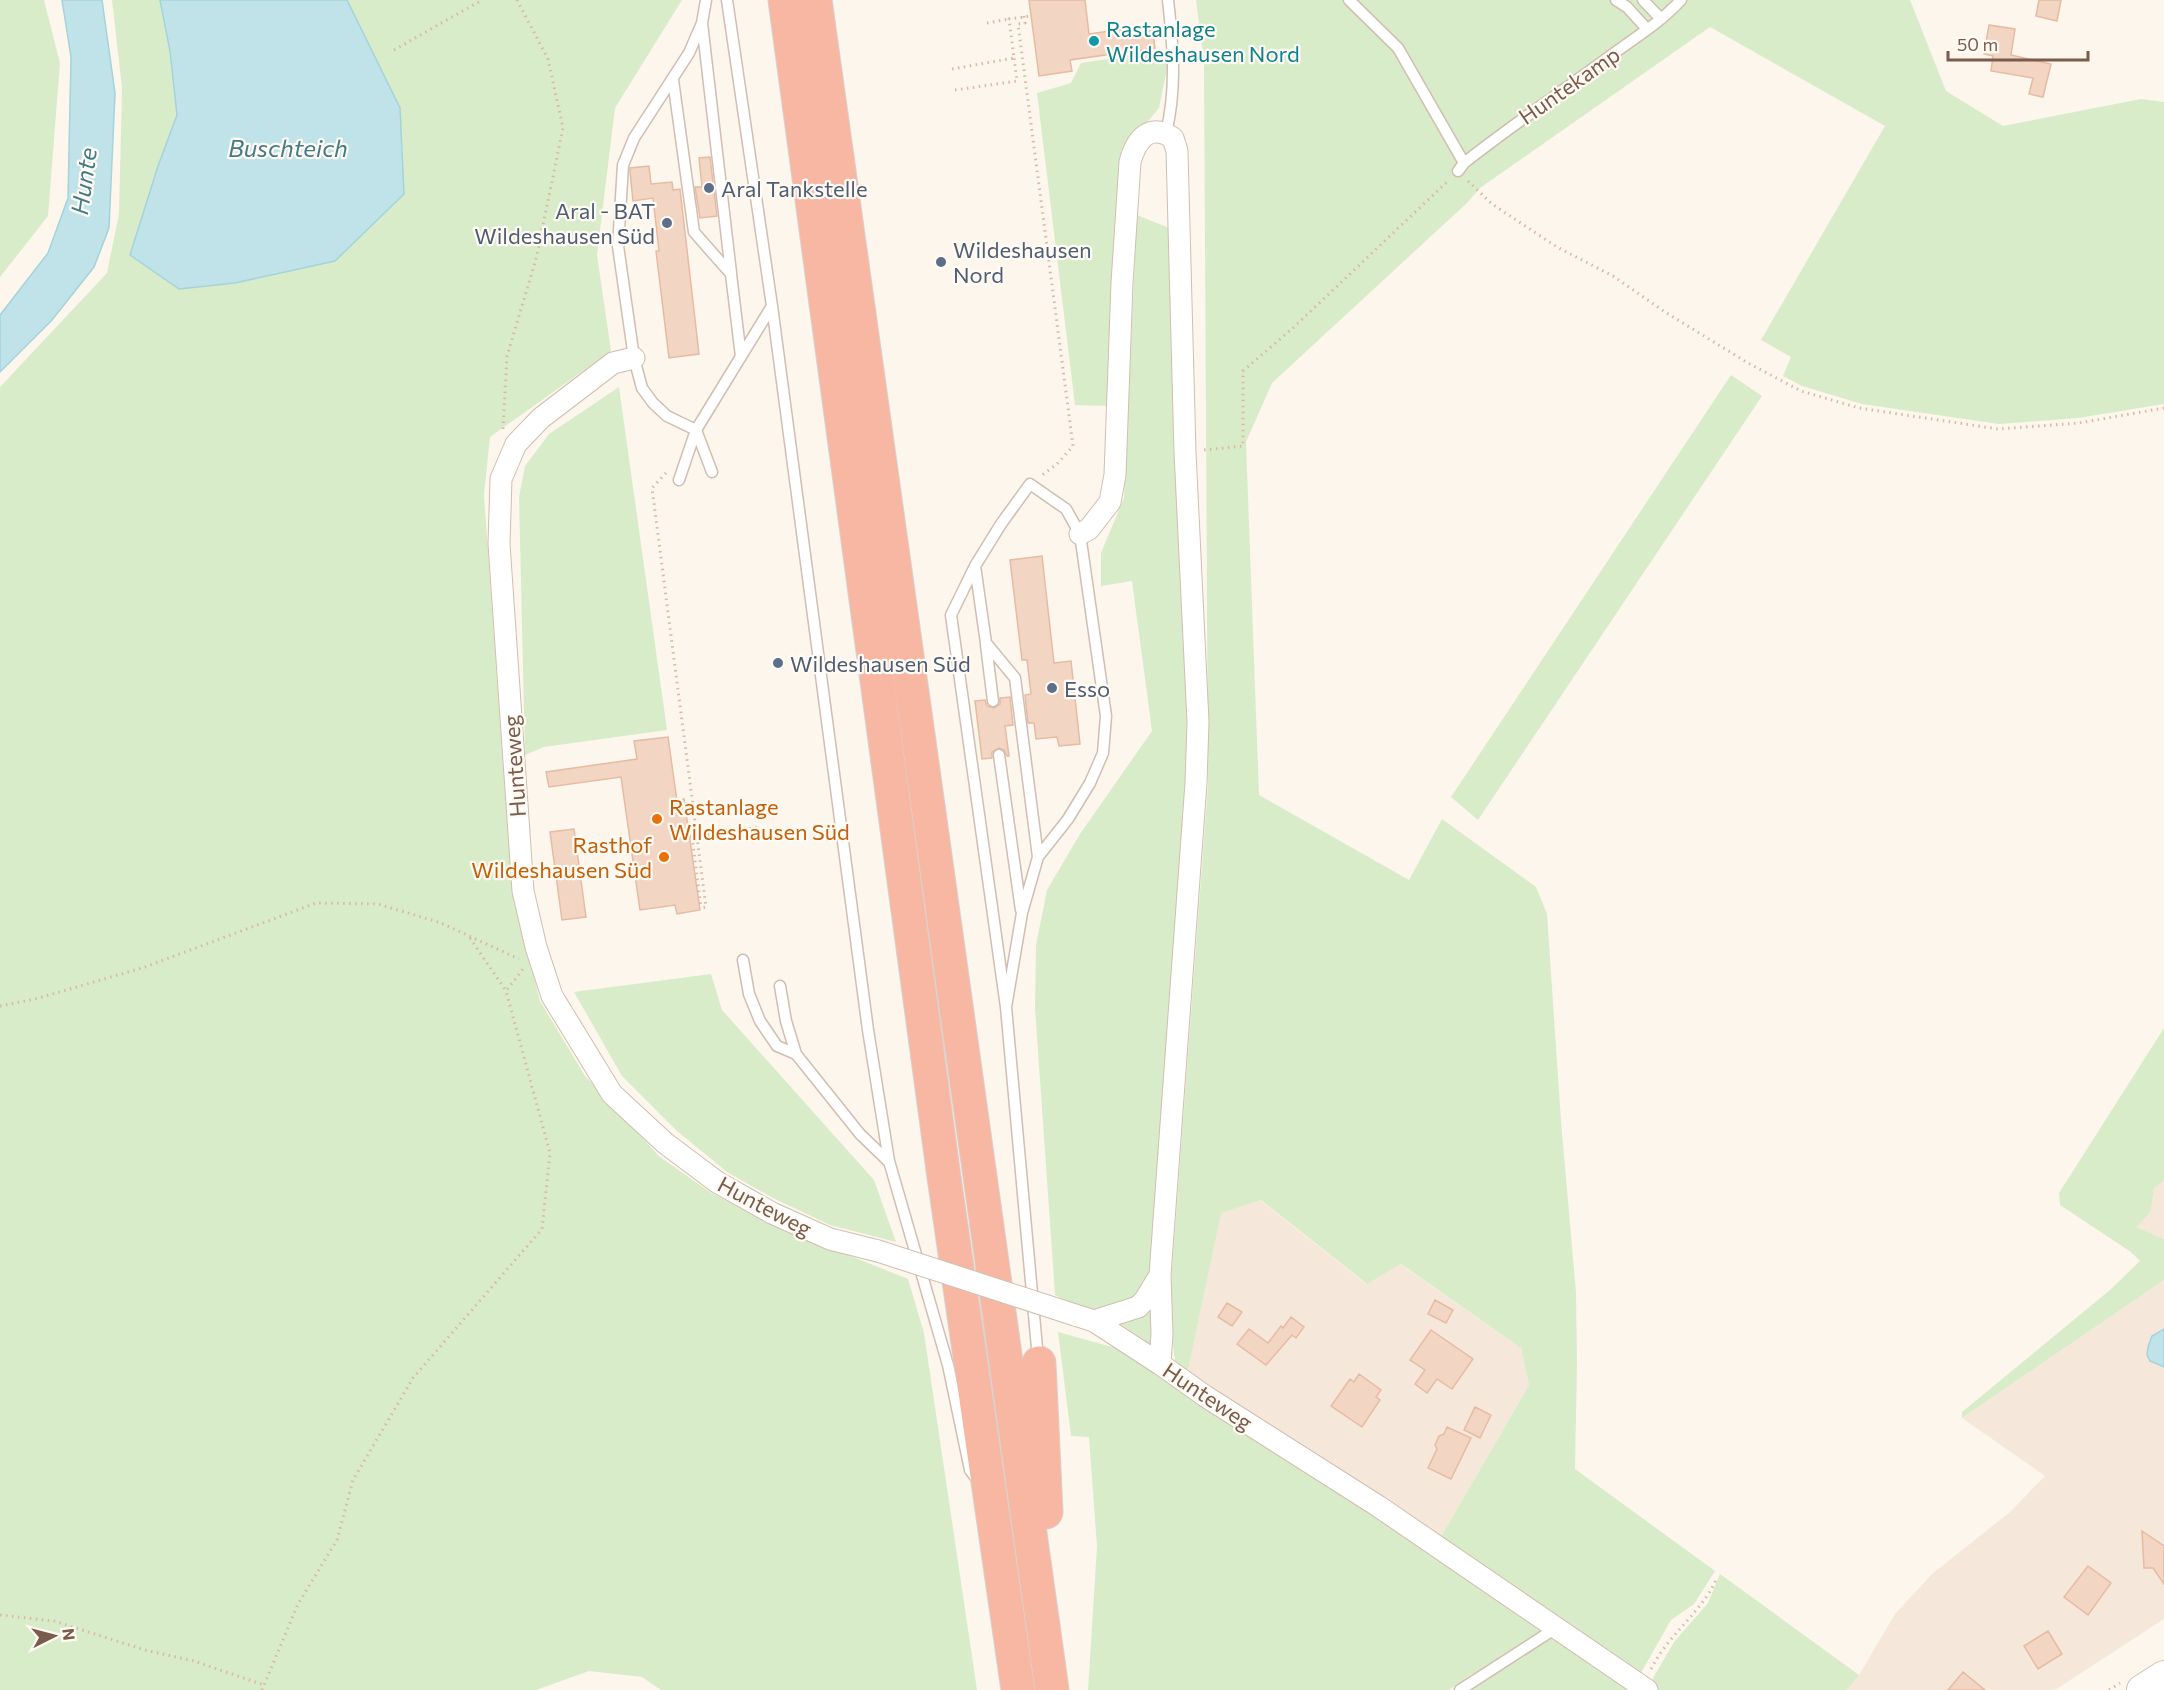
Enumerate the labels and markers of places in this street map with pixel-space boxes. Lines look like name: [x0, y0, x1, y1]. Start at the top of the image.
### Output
place label: Rastanlage Wildeshausen Nord: [1106, 15, 1300, 67]
marker: Rastanlage Wildeshausen Nord: [1087, 34, 1101, 48]
place label: Aral Tankstelle: [721, 175, 868, 202]
marker: Aral Tankstelle: [702, 181, 716, 195]
place label: Aral - BAT Wildeshausen Süd: [474, 197, 655, 249]
marker: Aral - BAT Wildeshausen Süd: [660, 216, 674, 230]
place label: Wildeshausen Nord: [953, 236, 1092, 288]
marker: Wildeshausen Nord: [934, 255, 948, 269]
place label: Wildeshausen Süd: [790, 650, 971, 677]
marker: Wildeshausen Süd: [771, 656, 785, 670]
place label: Esso: [1064, 675, 1110, 702]
marker: Esso: [1045, 681, 1059, 695]
place label: Rastanlage Wildeshausen Süd: [669, 793, 850, 845]
marker: Rastanlage Wildeshausen Süd: [650, 812, 664, 826]
place label: Rasthof Wildeshausen Süd: [471, 831, 652, 883]
marker: Rasthof Wildeshausen Süd: [657, 850, 671, 864]

